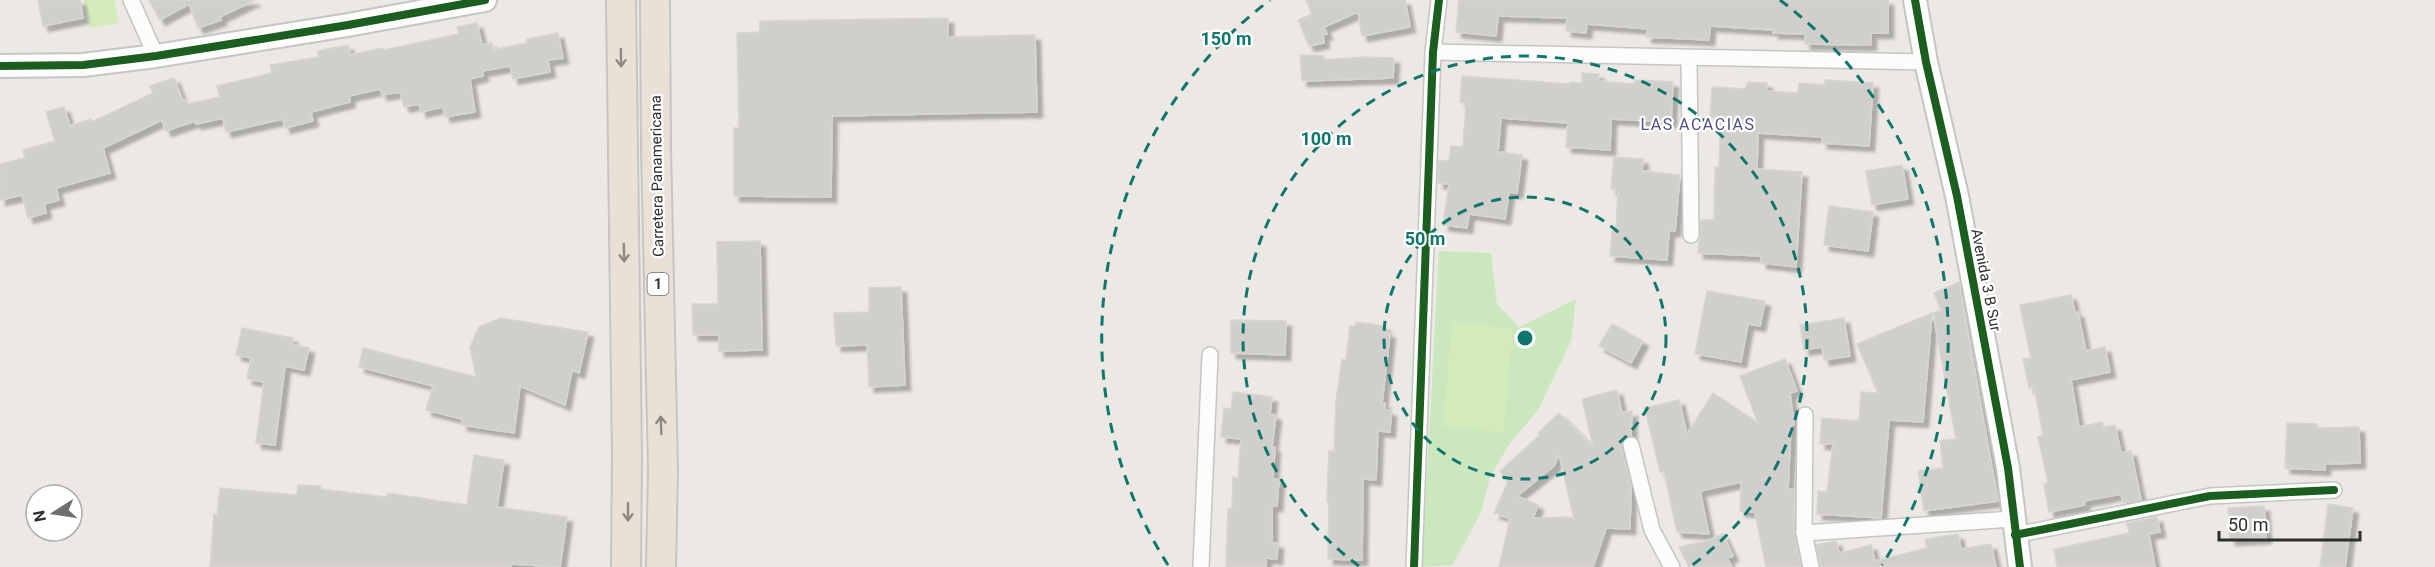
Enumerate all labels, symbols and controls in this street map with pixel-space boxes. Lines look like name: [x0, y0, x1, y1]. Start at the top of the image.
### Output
text: 150 m: [1200, 28, 1252, 49]
one-way arrow: [616, 48, 627, 68]
street label: Carretera Panamericana: [647, 95, 667, 257]
district label: LAS ACACIAS: [1640, 115, 1756, 134]
text: 100 m: [1300, 128, 1352, 149]
street label: Avenida 3 B Sur: [1967, 227, 2005, 333]
text: 50 m: [1405, 228, 1445, 249]
one-way arrow: [618, 243, 630, 263]
road number: 1: [648, 273, 668, 295]
centre of rings: [1515, 328, 1535, 348]
one-way arrow: [656, 415, 667, 435]
north arrow: [24, 483, 84, 543]
one-way arrow: [622, 501, 634, 521]
scale bar: [2219, 504, 2360, 542]
text: N: [29, 509, 50, 524]
text: 50 m: [2228, 514, 2268, 535]

